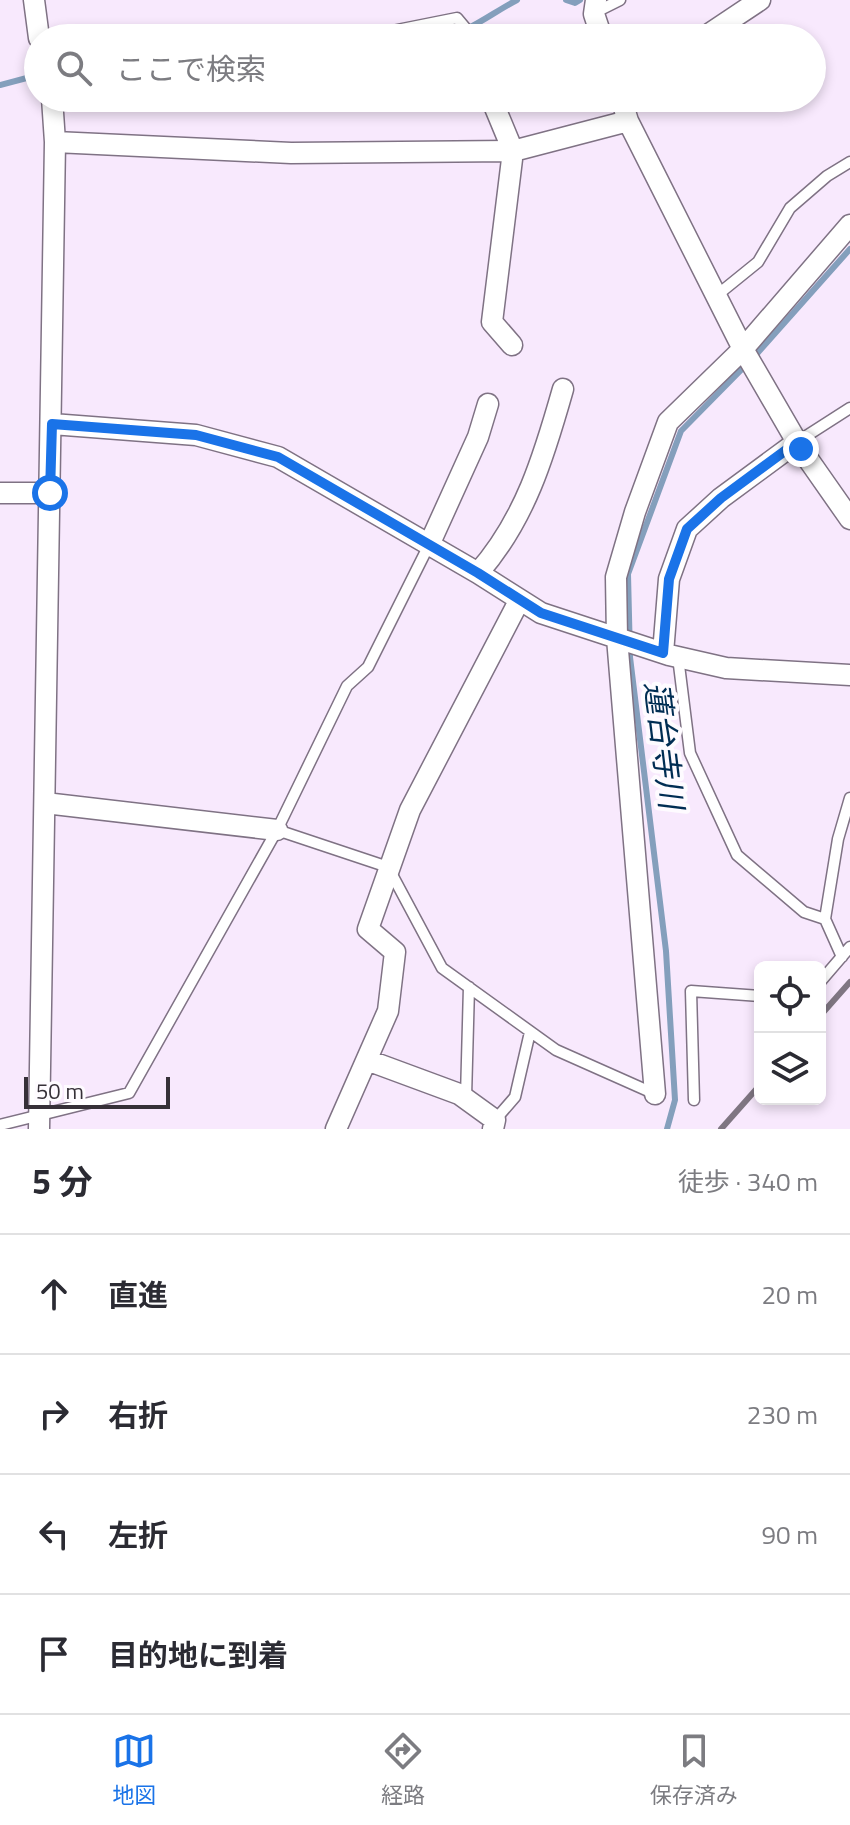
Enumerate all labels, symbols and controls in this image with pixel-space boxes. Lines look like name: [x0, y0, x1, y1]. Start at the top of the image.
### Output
search box: [24, 24, 826, 112]
icon: search: [52, 46, 96, 90]
text: ここで検索: [116, 46, 266, 92]
route end: [783, 431, 819, 467]
route start: [32, 475, 68, 511]
water label: 蓮台寺川: [633, 679, 697, 814]
map controls: [754, 961, 826, 1105]
button: locate: [754, 961, 826, 1033]
button: layers: [754, 1033, 826, 1105]
scale bar: [24, 1073, 170, 1109]
text: 50 m: [36, 1074, 84, 1108]
text: 5 分: [32, 1155, 93, 1207]
text: 徒歩 · 340 m: [678, 1162, 818, 1201]
icon: ahead: [32, 1272, 76, 1316]
text: 直進: [108, 1272, 168, 1318]
text: 20 m: [761, 1275, 818, 1314]
icon: right: [32, 1392, 76, 1436]
text: 右折: [108, 1392, 168, 1438]
text: 230 m: [747, 1395, 818, 1434]
icon: left: [32, 1512, 76, 1556]
text: 左折: [108, 1512, 168, 1558]
text: 90 m: [761, 1515, 818, 1554]
icon: arrive: [32, 1632, 76, 1676]
text: 目的地に到着: [108, 1632, 288, 1678]
tab: 地図: [112, 1729, 156, 1812]
tab: 経路: [381, 1729, 425, 1812]
tab: 保存済み: [650, 1729, 738, 1812]

